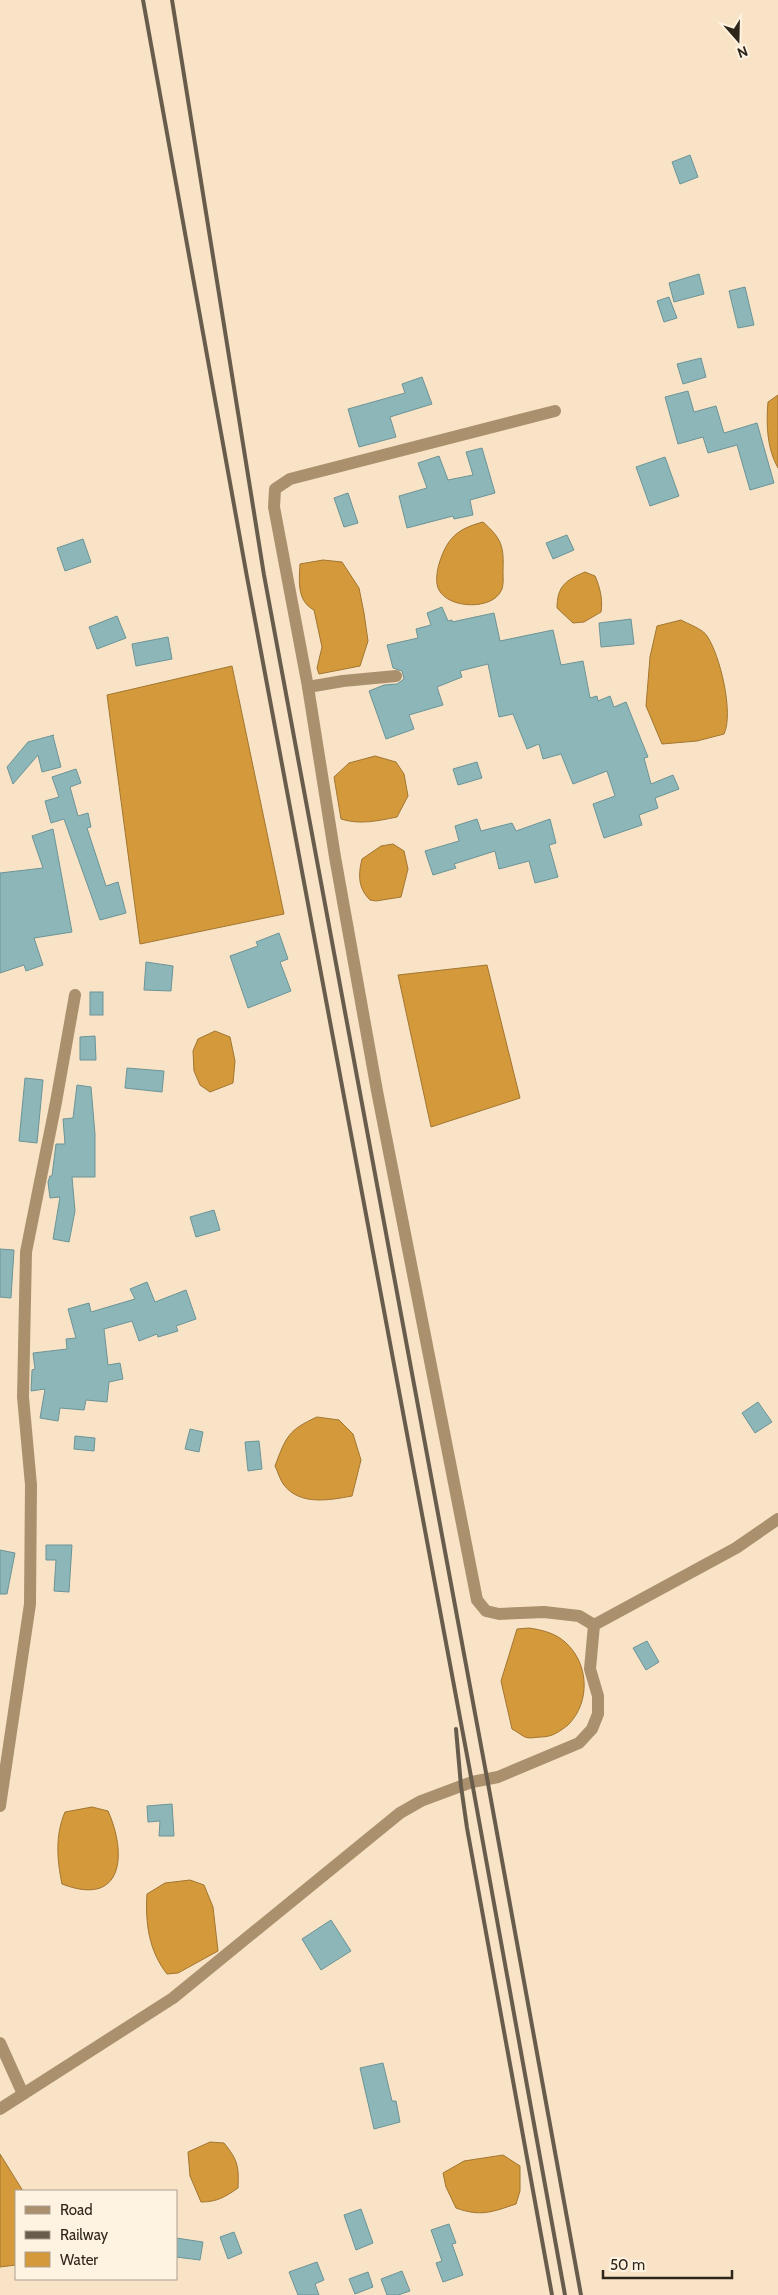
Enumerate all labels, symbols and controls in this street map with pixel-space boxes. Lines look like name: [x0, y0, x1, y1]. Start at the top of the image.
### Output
north arrow: [713, 15, 763, 65]
text: N: [735, 42, 750, 62]
legend: [15, 2190, 178, 2280]
text: Road: [60, 2201, 93, 2219]
text: Railway: [60, 2226, 109, 2244]
scale bar: [603, 2248, 732, 2280]
text: Water: [60, 2251, 98, 2269]
text: 50 m: [610, 2256, 645, 2274]

